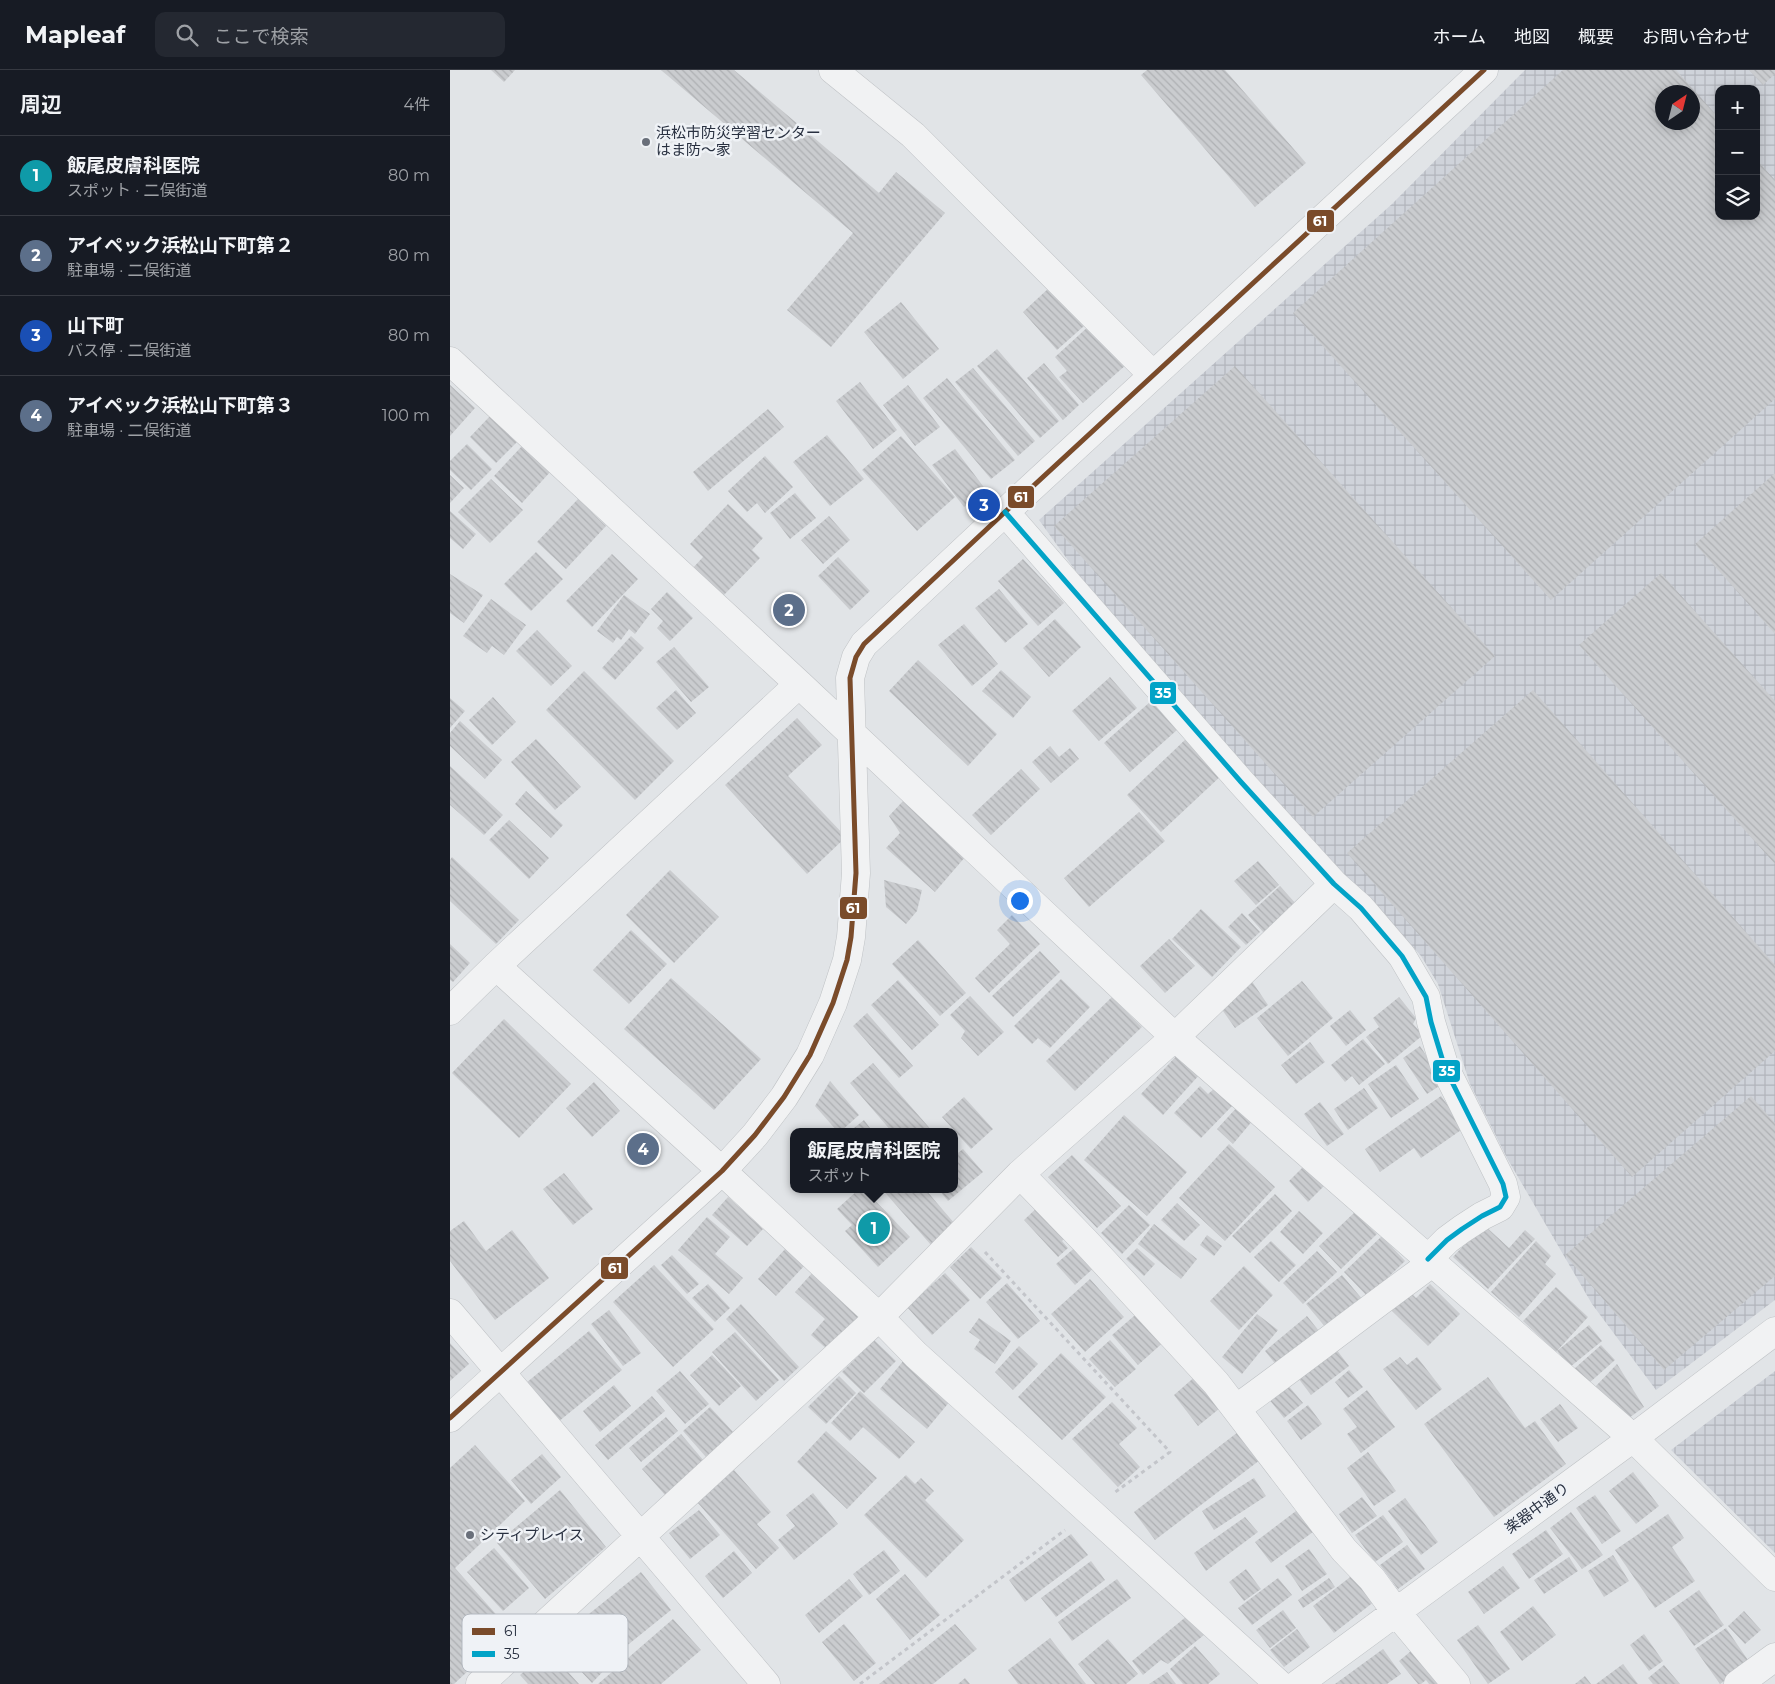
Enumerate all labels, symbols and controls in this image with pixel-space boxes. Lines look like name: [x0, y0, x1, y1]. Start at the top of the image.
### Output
search box: [155, 12, 505, 57]
text: Mapleaf: [25, 20, 125, 49]
icon: search: [173, 21, 201, 49]
text: ここで検索: [213, 25, 308, 48]
text: ホーム: [1433, 26, 1486, 48]
text: 地図: [1514, 26, 1550, 48]
text: 概要: [1578, 26, 1614, 48]
text: お問い合わせ: [1642, 26, 1750, 48]
north arrow: [1655, 85, 1700, 130]
map controls: [1715, 85, 1760, 220]
button: +: [1715, 85, 1760, 130]
text: 周辺: [20, 92, 62, 117]
text: 4件: [403, 95, 430, 114]
place label: 浜松市防災学習センター はま防～家: [656, 123, 821, 159]
button: −: [1715, 130, 1760, 175]
marker: 浜松市防災学習センター はま防～家: [640, 136, 652, 148]
text: 飯尾皮膚科医院: [67, 154, 200, 177]
text: 1: [33, 166, 39, 185]
text: 80 m: [388, 166, 430, 185]
button: layers: [1715, 175, 1760, 220]
text: スポット · 二俣街道: [67, 181, 207, 200]
line badge: 61: [1306, 209, 1335, 233]
text: 61: [1313, 212, 1327, 230]
text: アイペック浜松山下町第２: [67, 234, 294, 257]
text: 2: [31, 246, 41, 265]
text: 80 m: [388, 246, 430, 265]
text: 駐車場 · 二俣街道: [67, 261, 191, 280]
text: 山下町: [67, 314, 124, 337]
text: 3: [31, 326, 41, 345]
text: 80 m: [388, 326, 430, 345]
text: バス停 · 二俣街道: [67, 341, 191, 360]
text: アイペック浜松山下町第３: [67, 394, 294, 417]
text: 4: [30, 406, 42, 425]
text: 100 m: [382, 406, 430, 425]
text: 駐車場 · 二俣街道: [67, 421, 191, 440]
line badge: 61: [1007, 485, 1035, 509]
pin: 3: [968, 486, 1000, 524]
text: 61: [1014, 488, 1028, 506]
pin: 2: [773, 591, 805, 629]
line badge: 35: [1149, 681, 1177, 705]
text: 35: [1154, 684, 1171, 702]
your location: [1007, 888, 1033, 914]
line badge: 61: [839, 896, 868, 920]
text: 61: [846, 899, 860, 917]
line badge: 35: [1432, 1059, 1461, 1083]
text: 35: [1438, 1062, 1455, 1080]
popup: [790, 1128, 958, 1193]
pin: 4: [627, 1130, 659, 1168]
text: 飯尾皮膚科医院: [807, 1139, 941, 1162]
text: スポット: [807, 1166, 872, 1185]
pin: 1: [858, 1209, 890, 1247]
line badge: 61: [600, 1256, 629, 1280]
text: 61: [608, 1259, 622, 1277]
street label: 楽器中通り: [1501, 1478, 1573, 1537]
place label: シティプレイス: [480, 1525, 584, 1544]
marker: シティプレイス: [464, 1529, 476, 1541]
legend: [462, 1614, 628, 1672]
text: 61: [504, 1622, 518, 1640]
text: 35: [504, 1645, 520, 1663]

